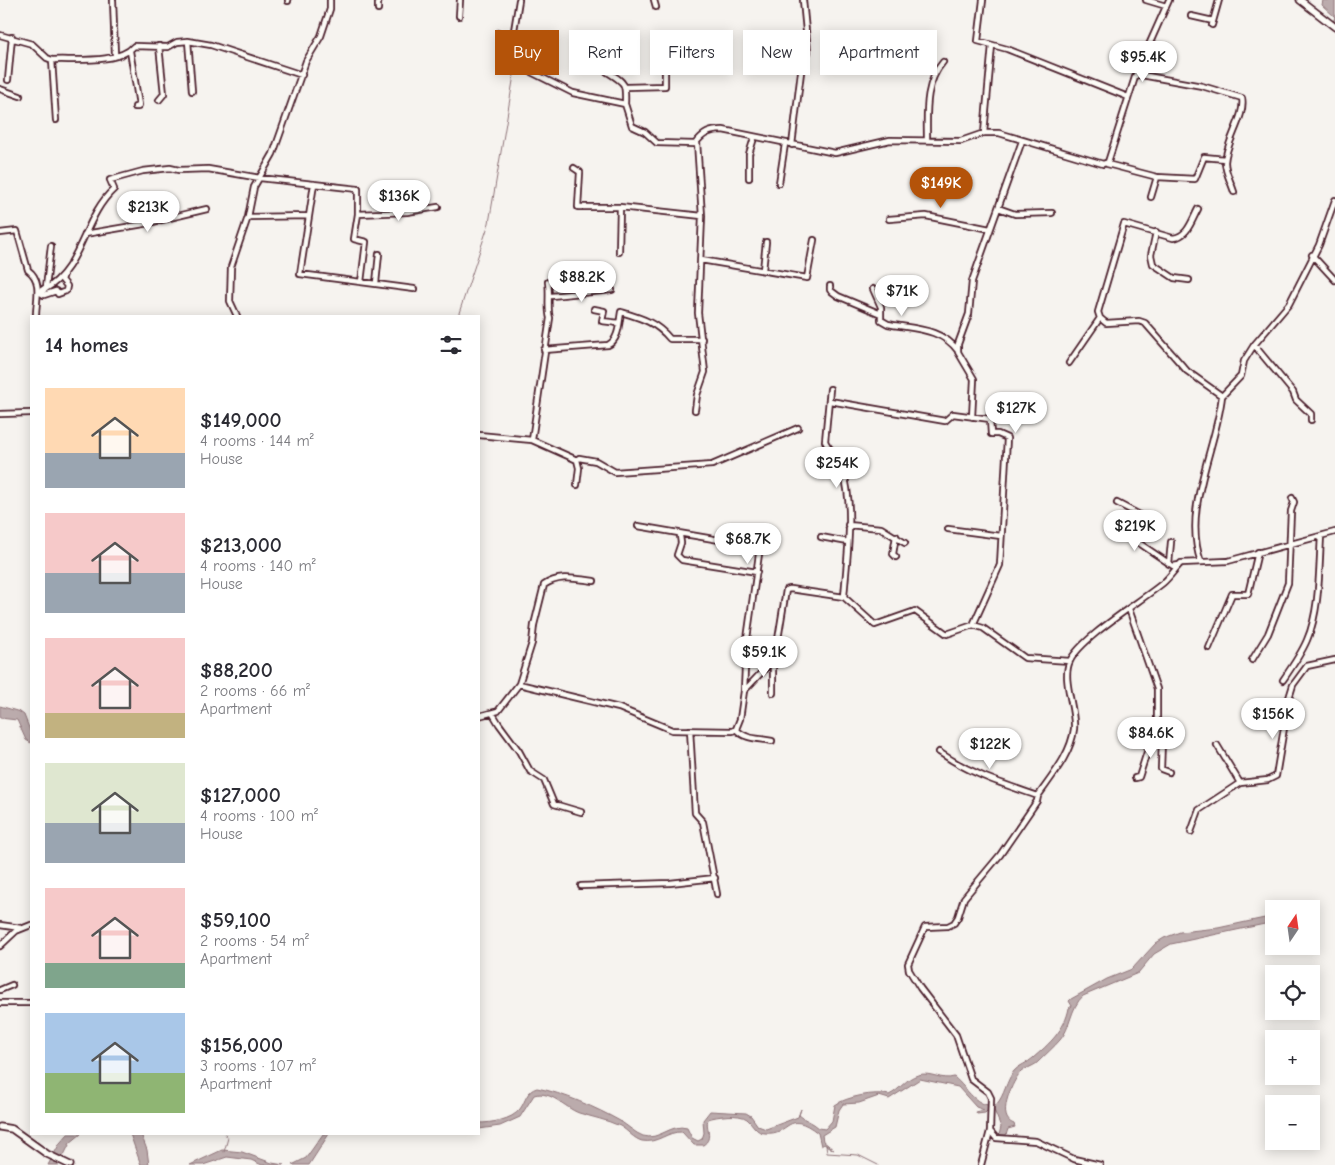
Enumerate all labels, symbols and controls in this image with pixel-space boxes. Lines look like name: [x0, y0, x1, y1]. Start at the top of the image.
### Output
chip: Buy: [495, 30, 559, 75]
chip: Rent: [569, 30, 640, 75]
chip: Filters: [650, 30, 733, 75]
chip: New: [743, 30, 810, 75]
chip: Apartment: [820, 30, 937, 75]
pin: $95.4K: [1102, 41, 1184, 83]
text: $95.4K: [1120, 48, 1166, 66]
pin: $149K: [906, 166, 976, 209]
text: $149K: [921, 174, 961, 192]
pin: $136K: [364, 180, 434, 222]
text: $136K: [378, 187, 420, 205]
pin: $213K: [113, 190, 183, 233]
text: $213K: [128, 198, 168, 216]
pin: $88.2K: [541, 260, 623, 303]
text: $88.2K: [559, 268, 605, 286]
pin: $71K: [872, 274, 932, 317]
text: $71K: [886, 282, 918, 300]
icon: filters: [437, 331, 465, 359]
text: 14 homes: [45, 333, 128, 357]
pin: $127K: [981, 392, 1051, 434]
text: $127K: [996, 399, 1036, 417]
icon: home: [85, 408, 145, 468]
text: $149,000: [200, 408, 282, 432]
text: 4 rooms · 144 m²: [200, 432, 314, 450]
pin: $254K: [802, 446, 872, 489]
text: House: [200, 450, 243, 468]
text: $254K: [816, 454, 858, 472]
pin: $219K: [1100, 510, 1170, 552]
text: $219K: [1114, 517, 1156, 535]
pin: $68.7K: [707, 522, 789, 565]
text: $68.7K: [725, 530, 771, 548]
icon: home: [85, 533, 145, 593]
text: $213,000: [200, 533, 282, 557]
text: 4 rooms · 140 m²: [200, 557, 316, 575]
text: House: [200, 575, 243, 593]
pin: $59.1K: [723, 636, 805, 678]
text: $59.1K: [742, 643, 786, 661]
icon: home: [85, 658, 145, 718]
text: $88,200: [200, 658, 273, 682]
text: 2 rooms · 66 m²: [200, 682, 310, 700]
pin: $156K: [1238, 698, 1308, 740]
text: Apartment: [200, 700, 272, 718]
text: $156K: [1252, 705, 1294, 723]
pin: $84.6K: [1110, 716, 1192, 759]
text: $84.6K: [1128, 724, 1174, 742]
pin: $122K: [955, 728, 1025, 770]
text: $122K: [970, 735, 1010, 753]
icon: home: [85, 783, 145, 843]
text: $127,000: [200, 783, 281, 807]
text: 4 rooms · 100 m²: [200, 807, 318, 825]
text: House: [200, 825, 243, 843]
north arrow: [1265, 900, 1320, 955]
map controls: [1265, 900, 1320, 1150]
icon: home: [85, 908, 145, 968]
text: $59,100: [200, 908, 271, 932]
text: 2 rooms · 54 m²: [200, 932, 309, 950]
text: Apartment: [200, 950, 272, 968]
button: locate: [1265, 965, 1320, 1020]
button: +: [1265, 1030, 1320, 1085]
icon: home: [85, 1033, 145, 1093]
text: $156,000: [200, 1033, 283, 1057]
text: 3 rooms · 107 m²: [200, 1057, 316, 1075]
text: Apartment: [200, 1075, 272, 1093]
button: −: [1265, 1095, 1320, 1150]

